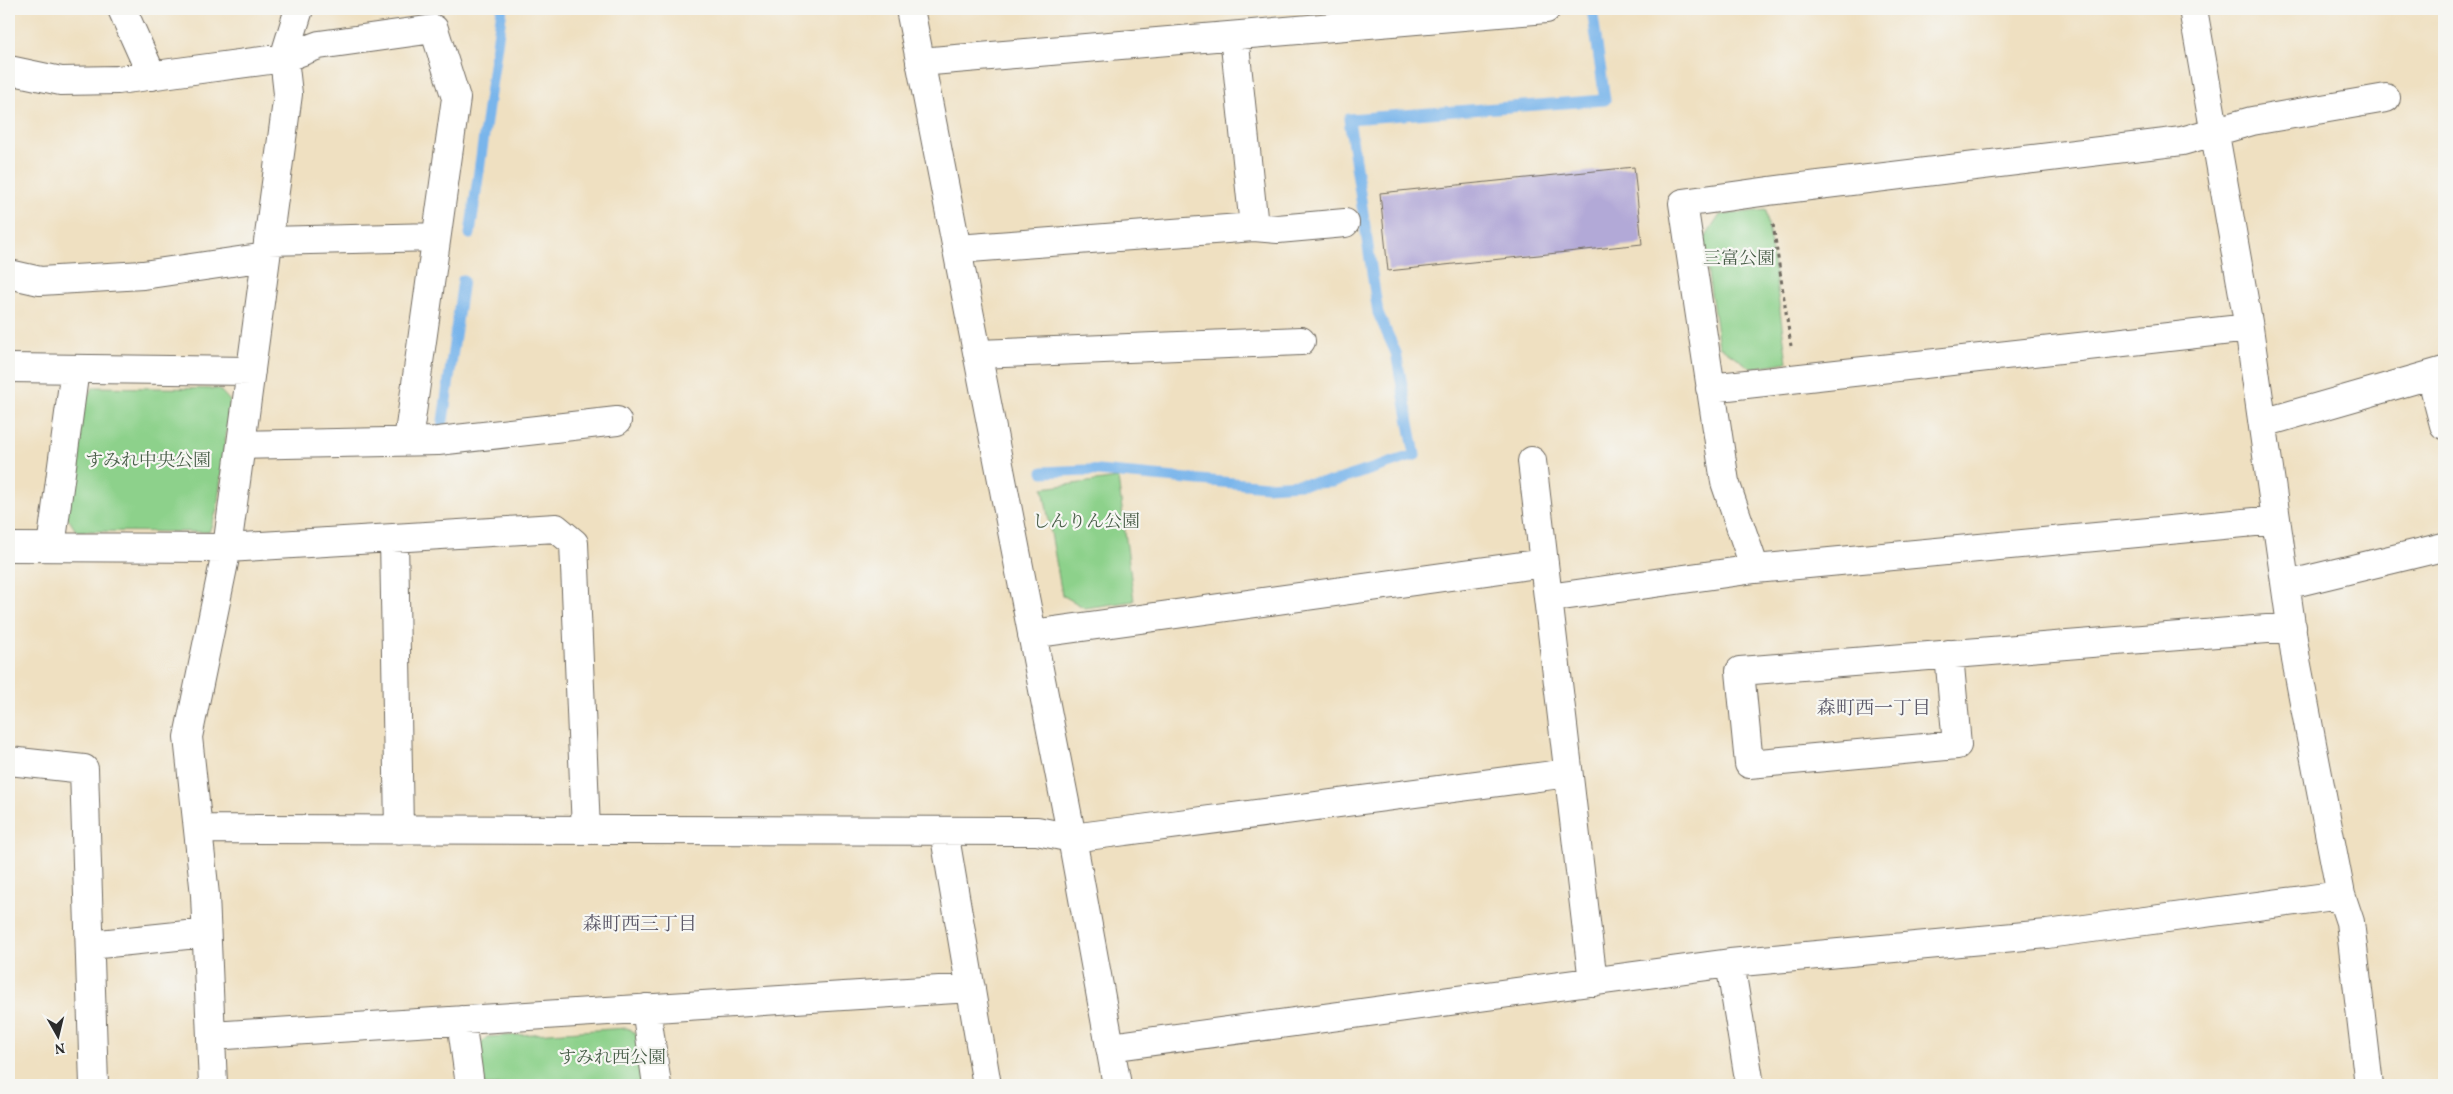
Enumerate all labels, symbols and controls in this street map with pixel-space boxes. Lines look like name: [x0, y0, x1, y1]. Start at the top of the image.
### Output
park label: 三富公園: [1703, 247, 1775, 272]
park label: すみれ中央公園: [85, 449, 211, 474]
park label: しんりん公園: [1032, 510, 1140, 535]
district label: 森町西一丁目: [1817, 696, 1931, 722]
district label: 森町西三丁目: [583, 912, 697, 938]
north arrow: [32, 1012, 82, 1062]
text: N: [53, 1037, 66, 1058]
park label: すみれ西公園: [558, 1046, 666, 1071]

